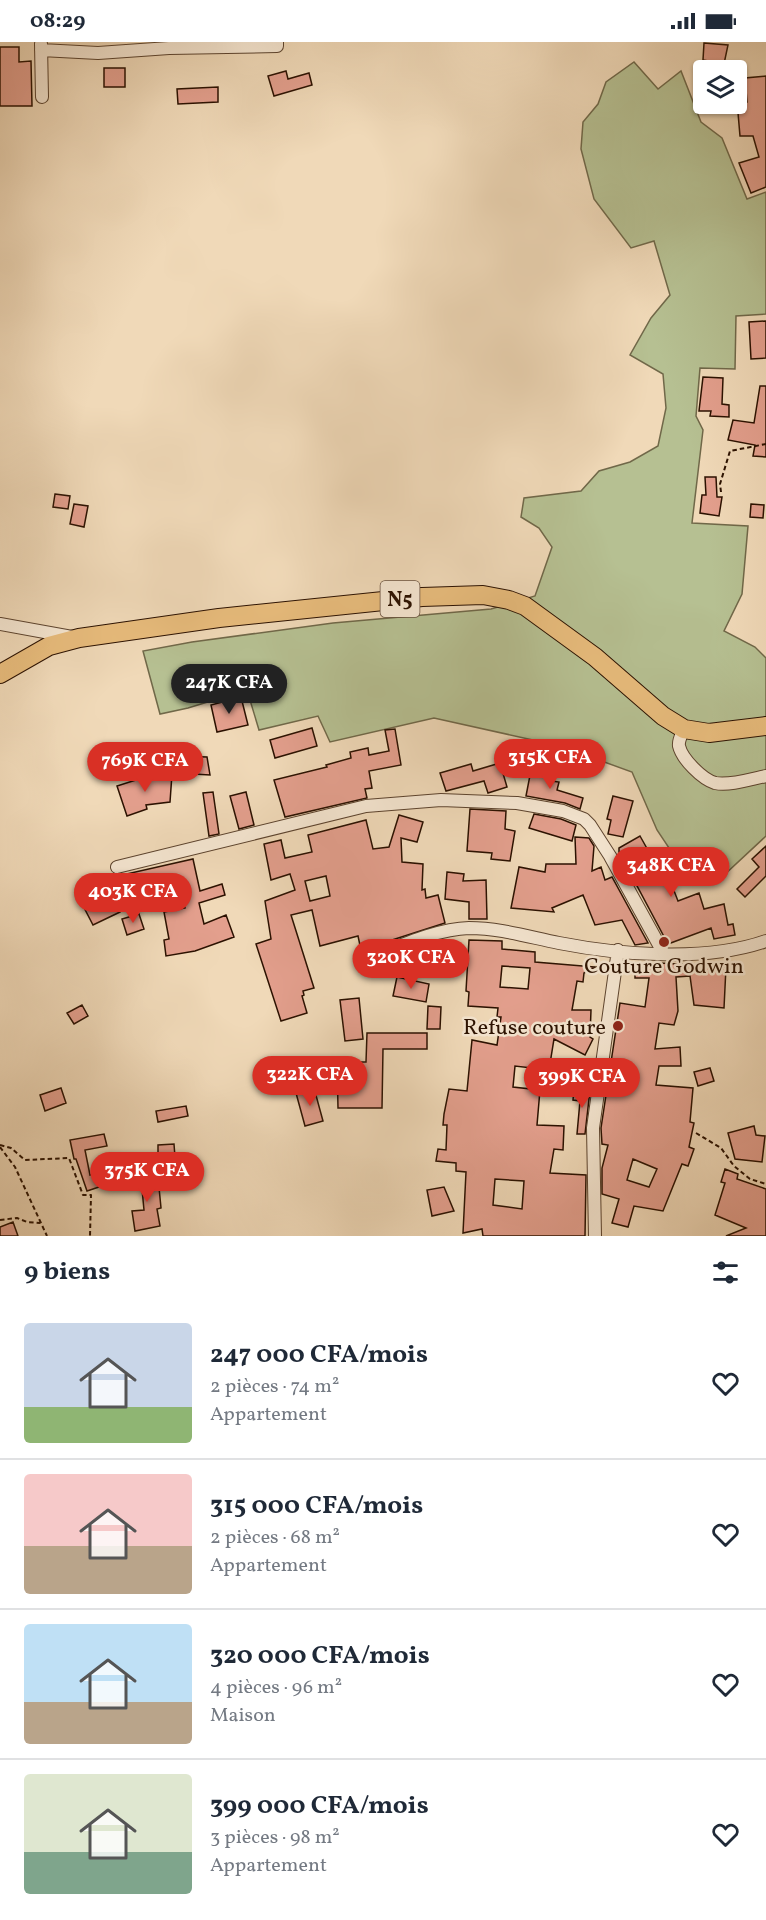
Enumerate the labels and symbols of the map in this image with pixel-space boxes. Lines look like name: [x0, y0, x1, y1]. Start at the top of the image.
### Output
road number: N5: [380, 581, 420, 617]
pin: 247K CFA: [167, 664, 291, 715]
pin: 315K CFA: [488, 739, 612, 790]
pin: 769K CFA: [83, 742, 207, 793]
pin: 348K CFA: [609, 847, 733, 898]
pin: 403K CFA: [71, 873, 195, 924]
marker: Couture Godwin: [657, 935, 671, 949]
pin: 320K CFA: [349, 939, 473, 990]
place label: Couture Godwin: [584, 952, 744, 983]
place label: Refuse couture: [463, 1013, 606, 1044]
marker: Refuse couture: [611, 1019, 625, 1033]
pin: 322K CFA: [248, 1056, 372, 1107]
pin: 399K CFA: [520, 1058, 644, 1109]
pin: 375K CFA: [85, 1152, 209, 1203]

